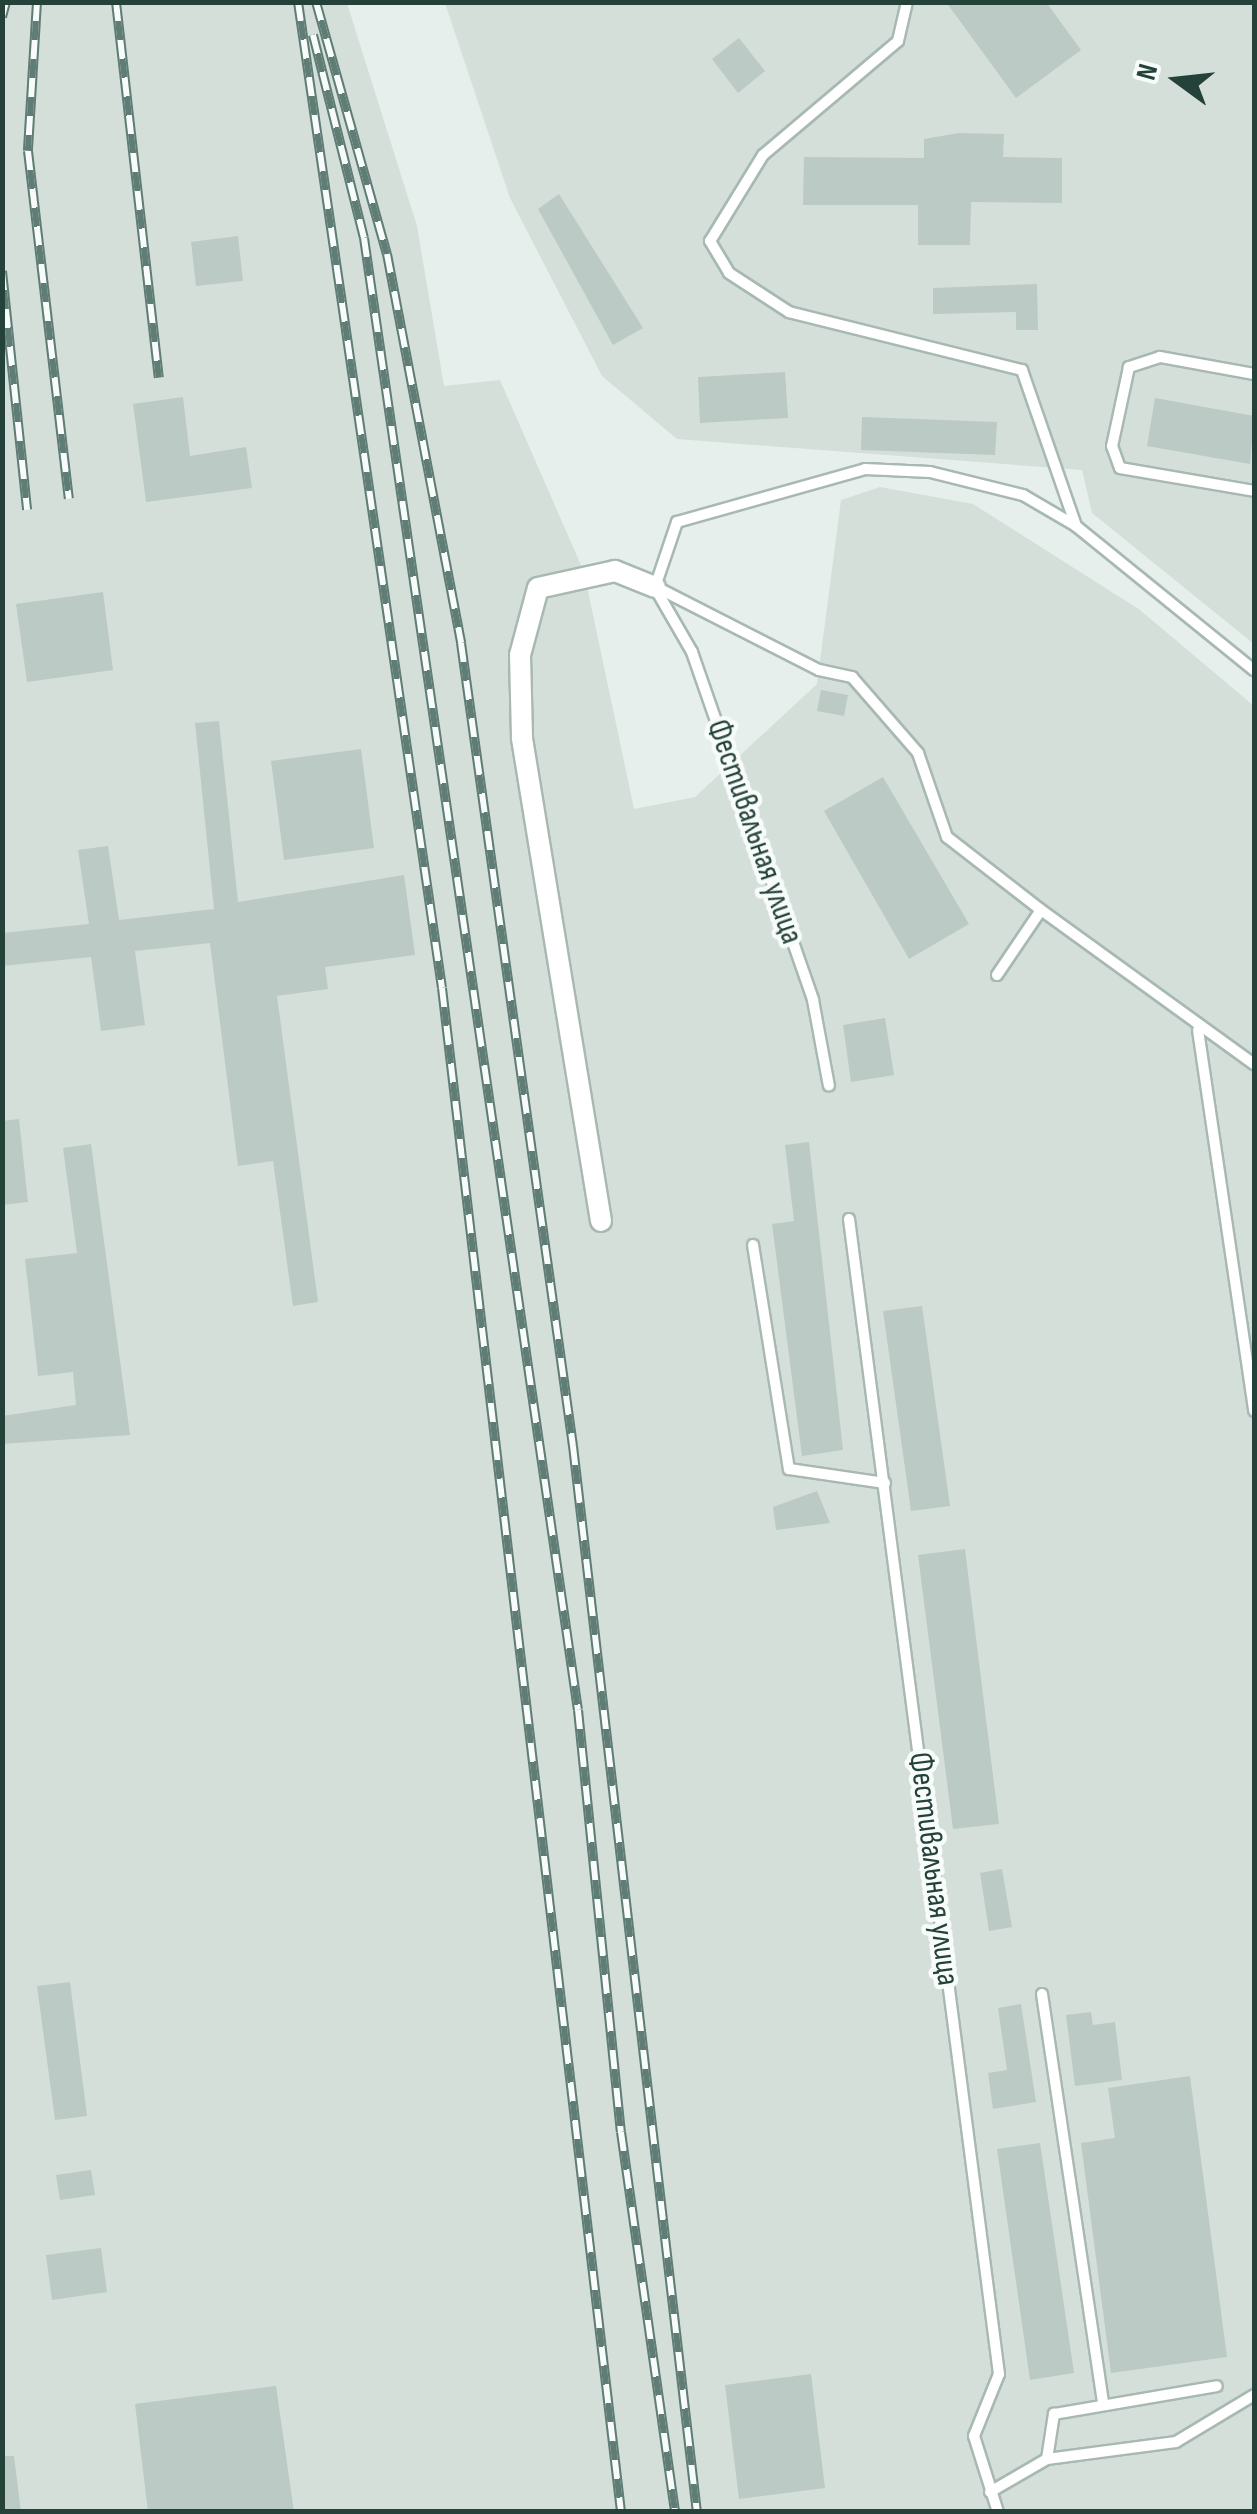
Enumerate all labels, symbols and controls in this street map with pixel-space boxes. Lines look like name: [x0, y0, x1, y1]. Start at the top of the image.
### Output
north arrow: [1127, 30, 1227, 130]
text: N: [1130, 61, 1165, 84]
street label: Фестивальная улица: [698, 715, 810, 949]
street label: Фестивальная улица: [900, 1750, 966, 1988]

